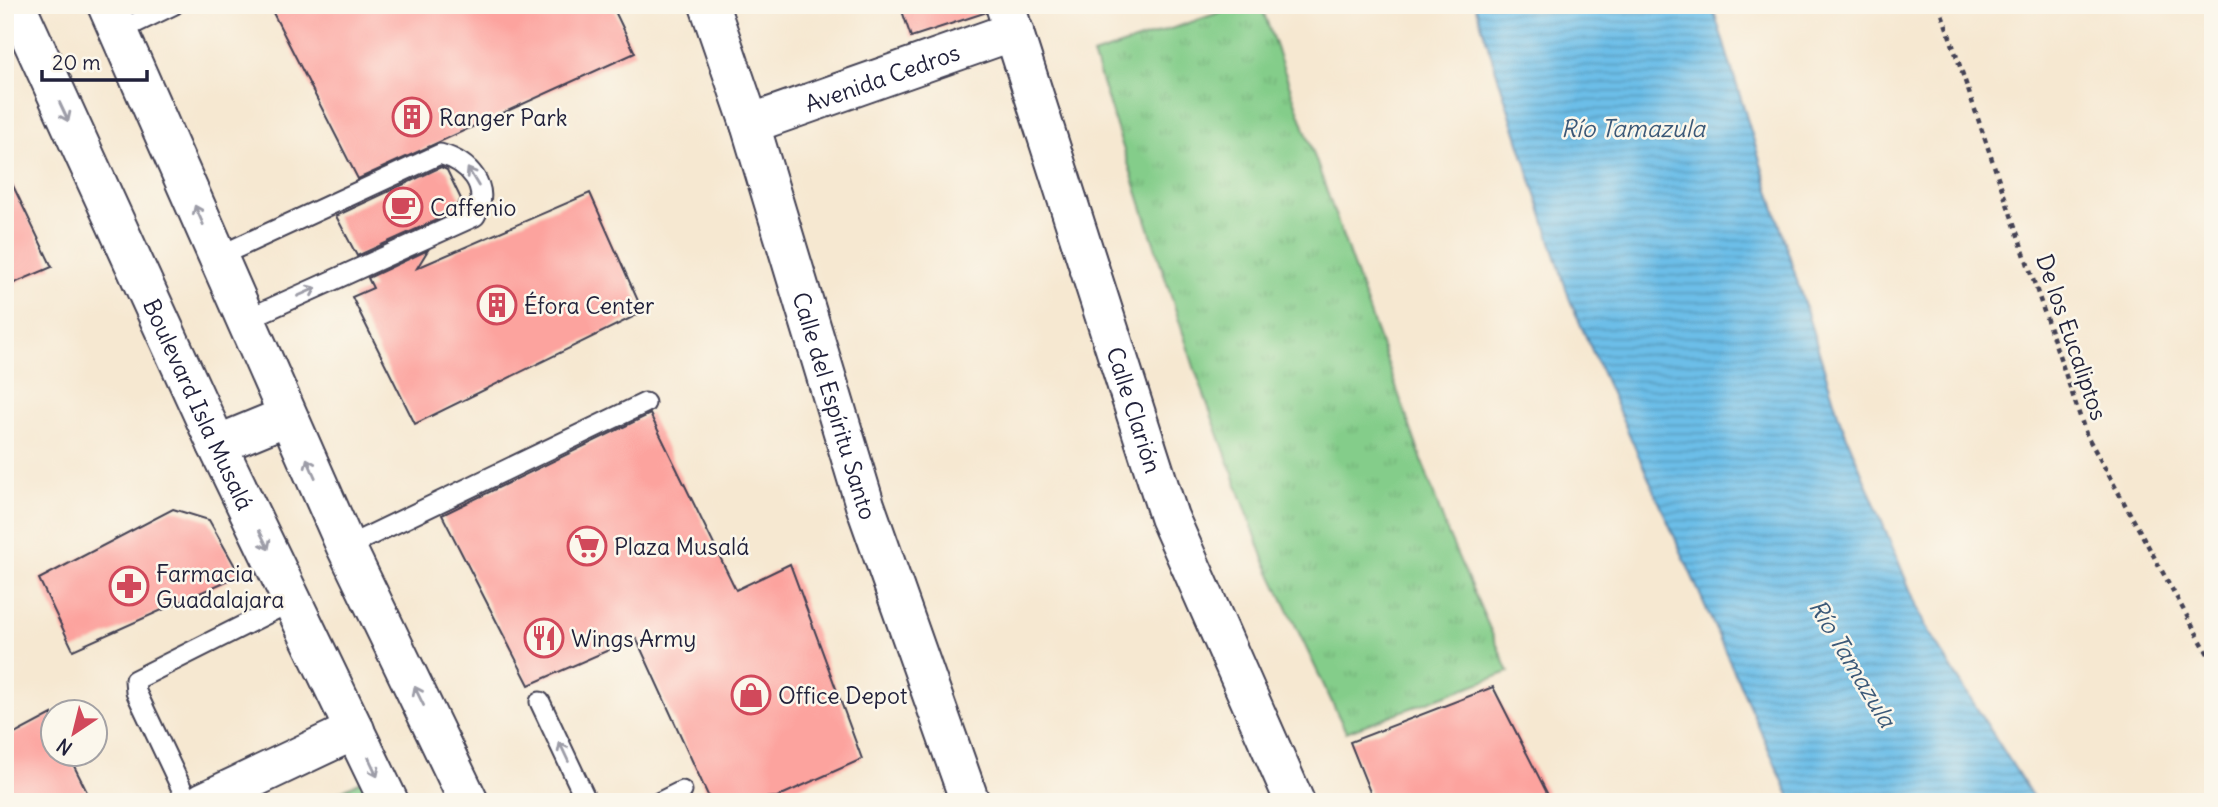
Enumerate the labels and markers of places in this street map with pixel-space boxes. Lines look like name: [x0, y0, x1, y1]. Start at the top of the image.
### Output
building icon: Ranger Park: [391, 96, 433, 138]
place label: Ranger Park: [439, 103, 568, 132]
cafe icon: Caffenio: [382, 186, 424, 228]
place label: Caffenio: [430, 193, 516, 222]
building icon: Éfora Center: [476, 284, 518, 326]
place label: Éfora Center: [524, 291, 655, 320]
supermarket icon: Plaza Musalá: [566, 525, 608, 567]
place label: Plaza Musalá: [614, 532, 749, 561]
place label: Farmacia Guadalajara: [156, 559, 284, 614]
pharmacy icon: Farmacia Guadalajara: [108, 565, 150, 607]
restaurant icon: Wings Army: [523, 617, 565, 659]
place label: Wings Army: [571, 624, 696, 653]
shop icon: Office Depot: [730, 674, 772, 716]
place label: Office Depot: [778, 681, 908, 710]

